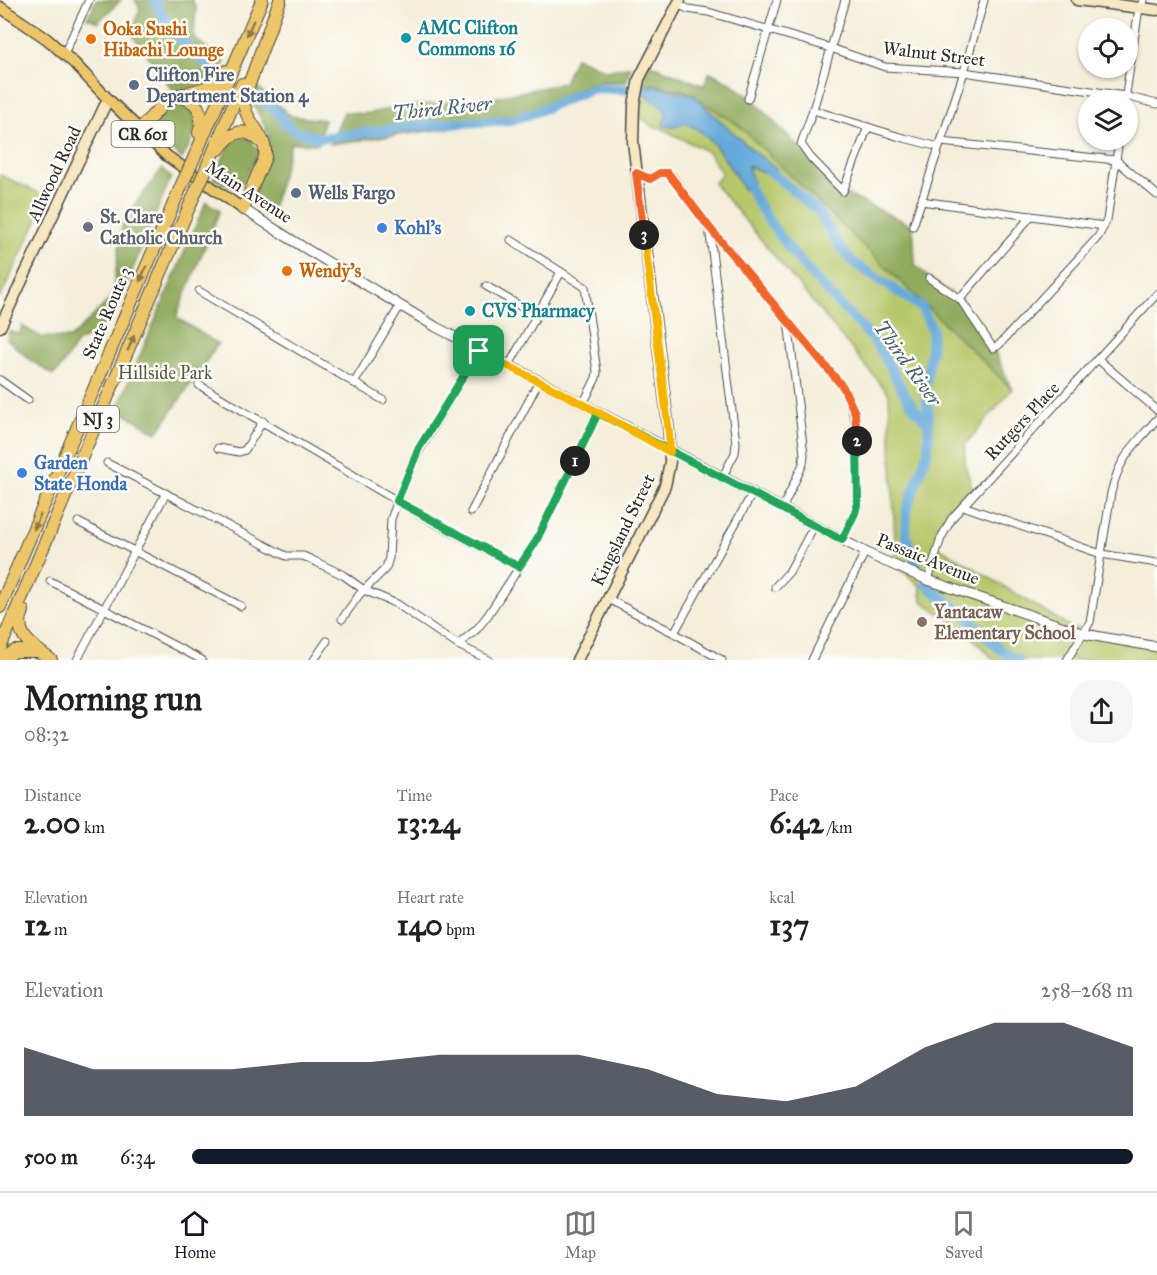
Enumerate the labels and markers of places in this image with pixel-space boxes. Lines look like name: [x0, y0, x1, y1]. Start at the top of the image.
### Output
place label: AMC Clifton Commons 16: [417, 17, 518, 60]
place label: Ooka Sushi Hibachi Lounge: [103, 18, 224, 62]
marker: AMC Clifton Commons 16: [399, 31, 413, 45]
marker: Ooka Sushi Hibachi Lounge: [84, 32, 98, 46]
place label: Clifton Fire Department Station 4: [146, 64, 309, 108]
marker: Clifton Fire Department Station 4: [127, 78, 141, 92]
place label: Wells Fargo: [308, 182, 395, 205]
marker: Wells Fargo: [289, 186, 303, 200]
place label: St. Clare Catholic Church: [100, 206, 224, 249]
place label: Kohl's: [394, 217, 442, 239]
marker: St. Clare Catholic Church: [81, 220, 95, 234]
pin: 3: [629, 220, 659, 250]
marker: Kohl's: [375, 221, 389, 235]
place label: Wendy's: [299, 260, 362, 283]
marker: Wendy's: [280, 264, 294, 278]
place label: CVS Pharmacy: [482, 300, 596, 323]
marker: CVS Pharmacy: [463, 304, 477, 318]
pin: [453, 325, 504, 376]
pin: 2: [842, 426, 872, 456]
pin: 1: [560, 446, 590, 476]
place label: Garden State Honda: [34, 452, 127, 495]
marker: Garden State Honda: [15, 466, 29, 480]
place label: Yantacaw Elementary School: [933, 601, 1077, 645]
marker: Yantacaw Elementary School: [915, 615, 929, 629]

